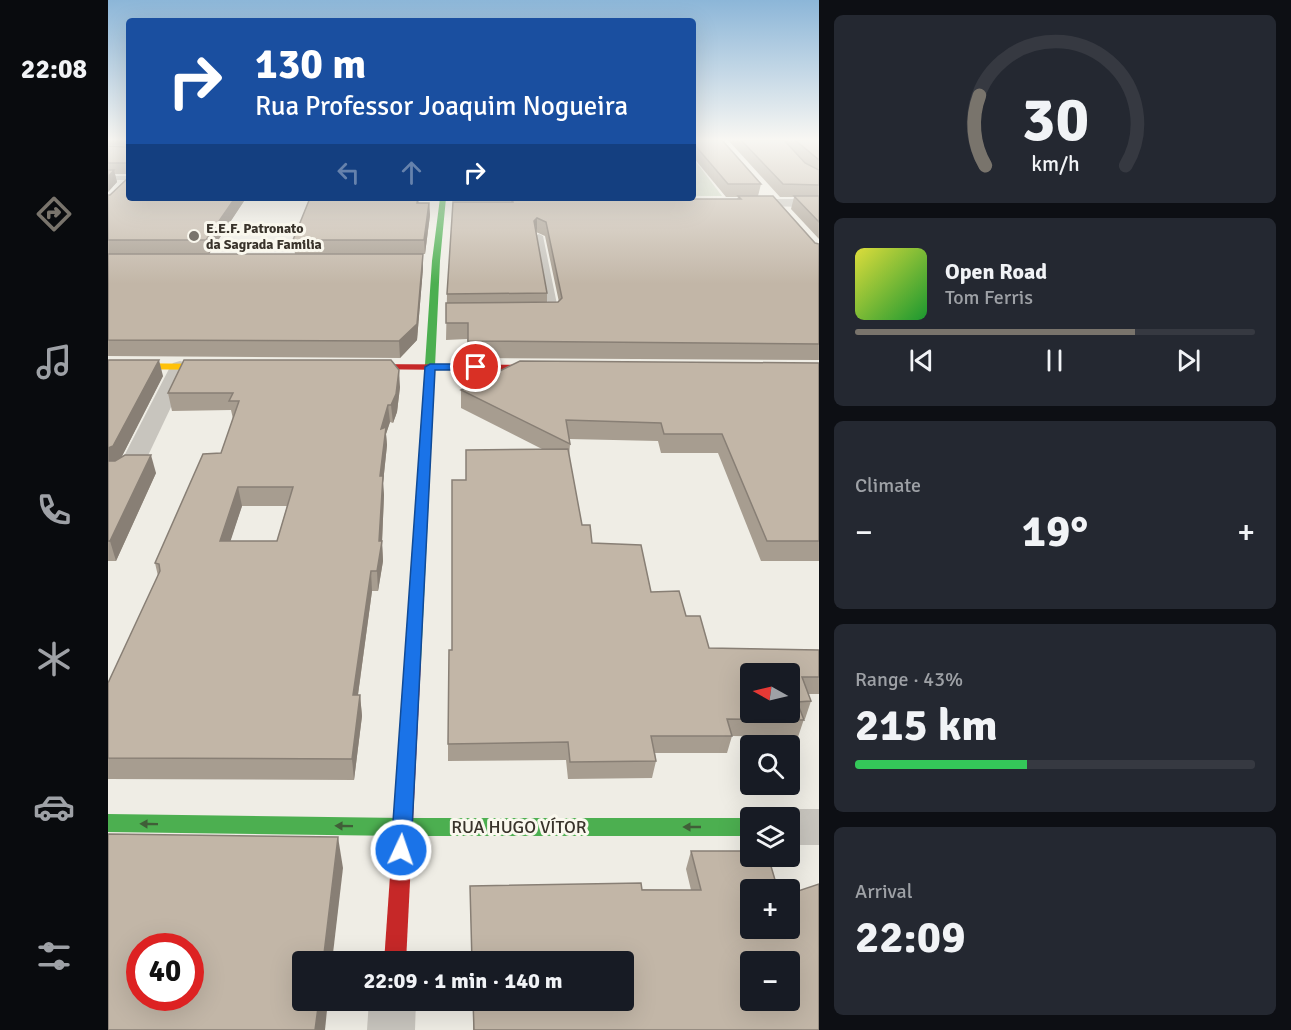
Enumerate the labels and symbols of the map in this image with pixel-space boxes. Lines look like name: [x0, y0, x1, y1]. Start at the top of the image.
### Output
place label: E.E.F. Patronato da Sagrada Familia: [206, 220, 322, 253]
marker: E.E.F. Patronato da Sagrada Familia: [187, 229, 201, 243]
pin: [450, 341, 501, 392]
north arrow: [740, 663, 800, 723]
street label: RUA HUGO VÍTOR: [451, 816, 587, 838]
position arrow: [369, 818, 433, 882]
one-way arrow: [139, 819, 158, 829]
one-way arrow: [334, 822, 353, 831]
one-way arrow: [682, 822, 701, 832]
speed limit sign: 40: [126, 933, 204, 1011]

